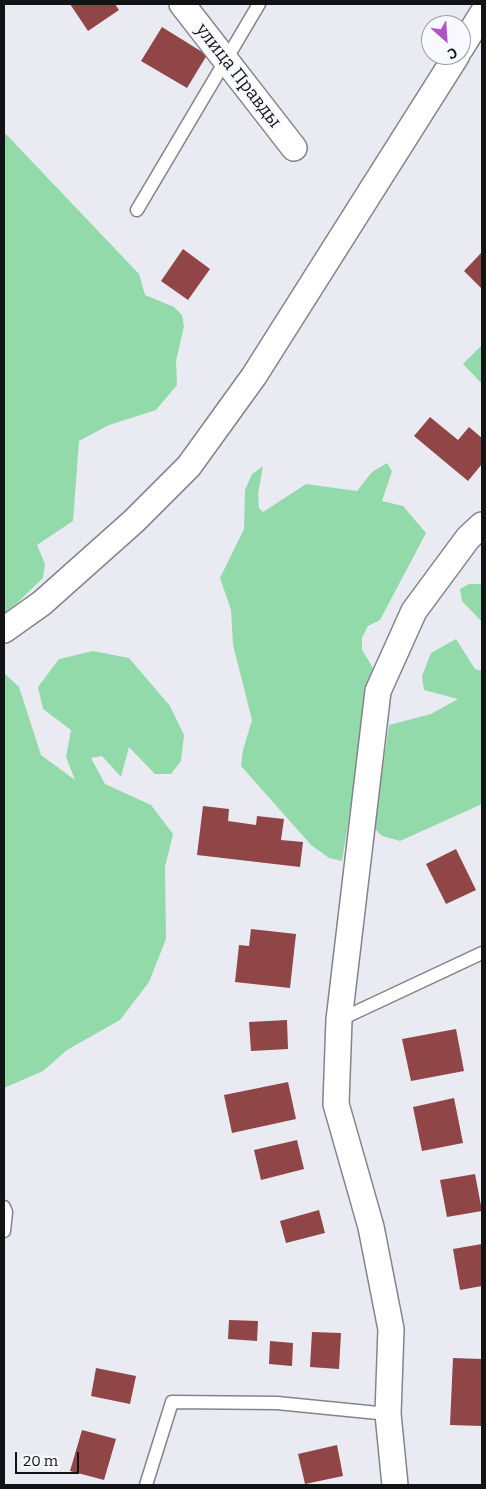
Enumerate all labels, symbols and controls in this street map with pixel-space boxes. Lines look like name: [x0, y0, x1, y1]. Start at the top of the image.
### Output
north arrow: [421, 15, 471, 65]
street label: улица Правды: [191, 20, 285, 132]
text: С: [445, 43, 460, 63]
scale bar: [18, 1442, 81, 1474]
text: 20 m: [23, 1452, 58, 1470]

